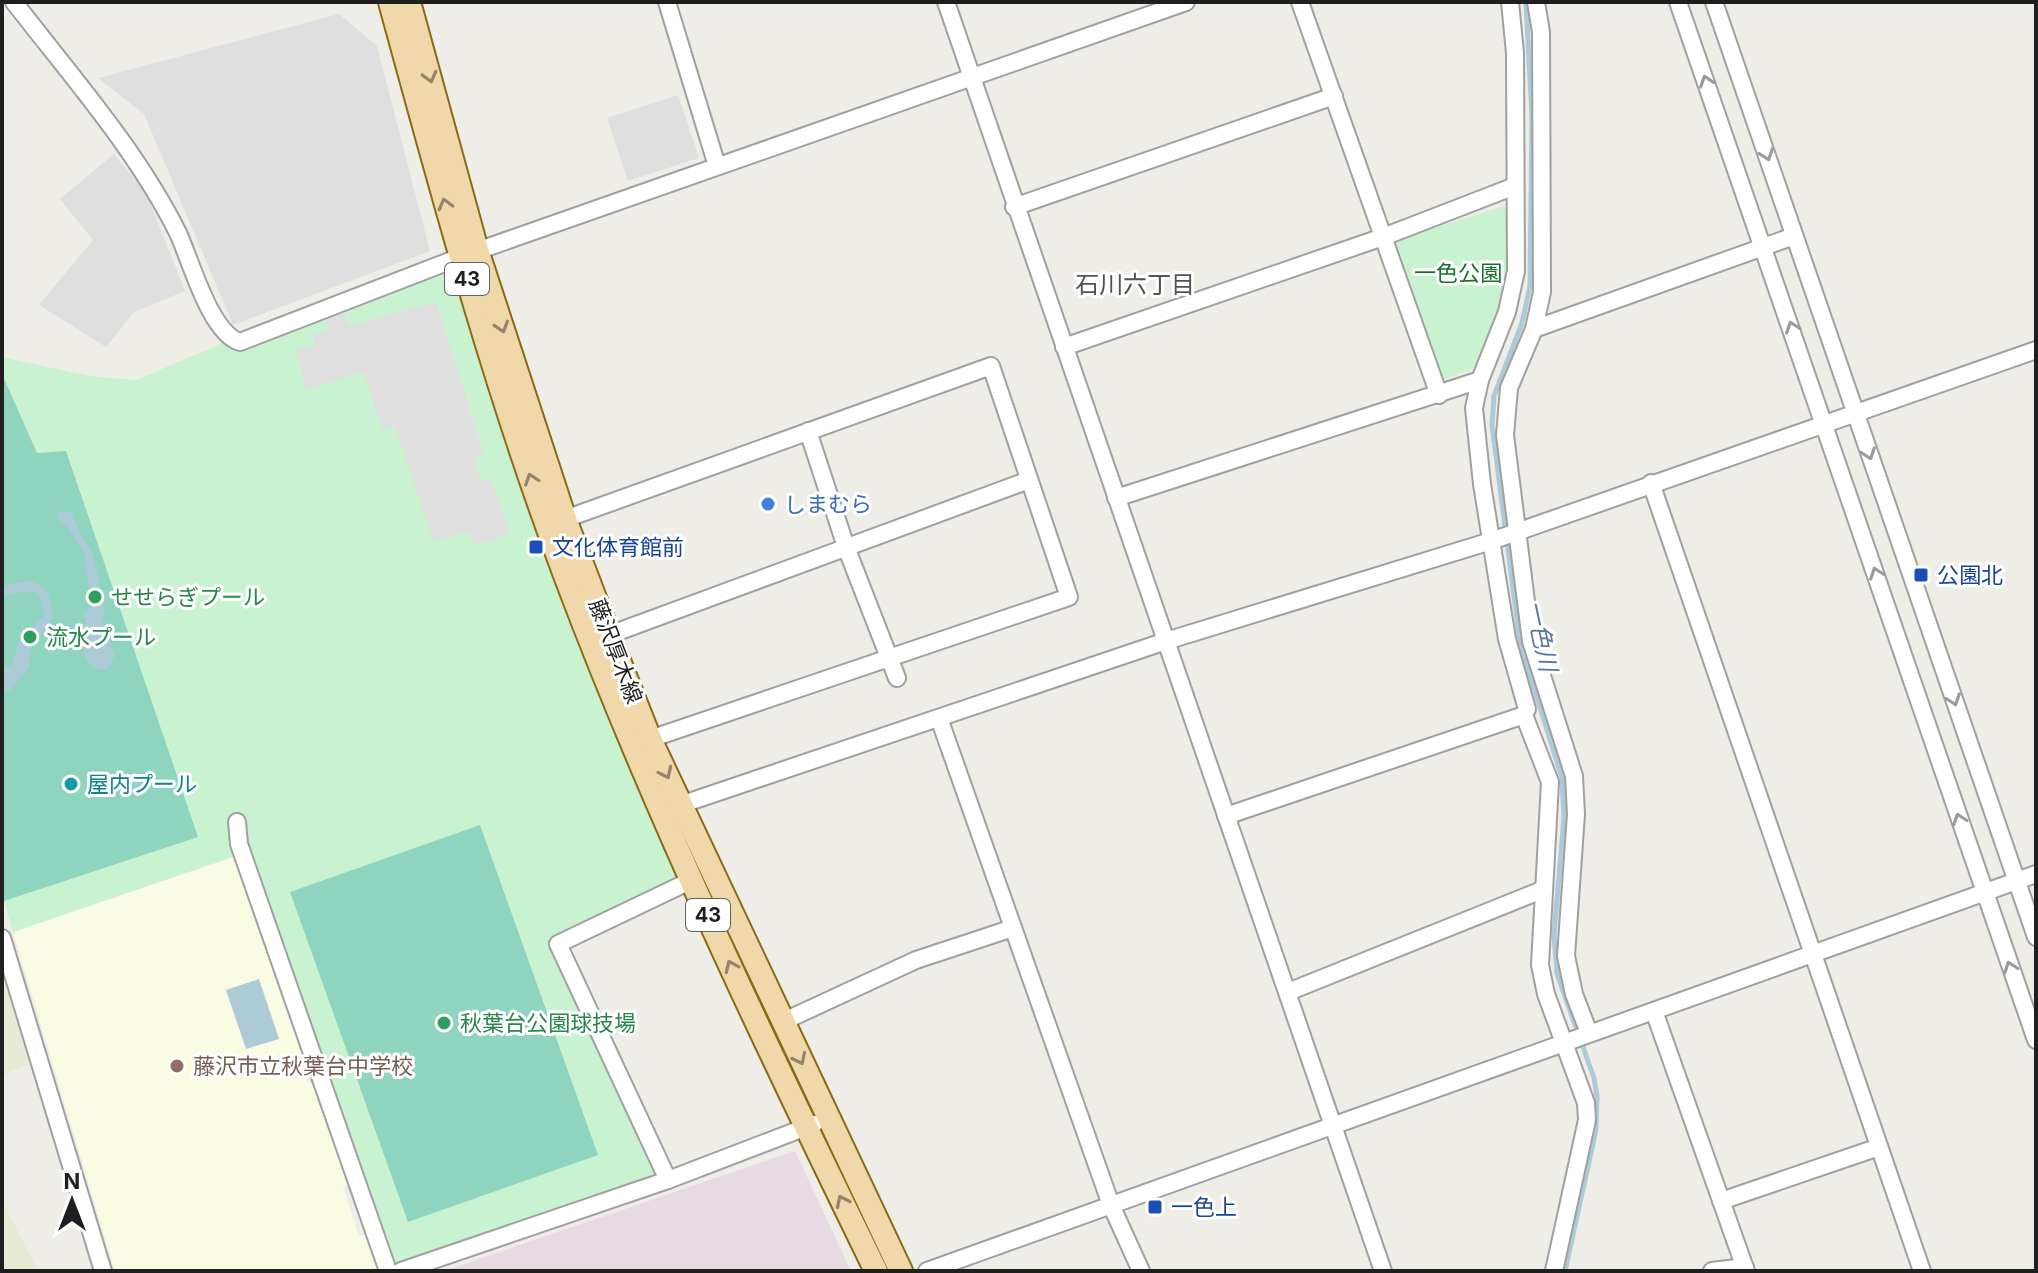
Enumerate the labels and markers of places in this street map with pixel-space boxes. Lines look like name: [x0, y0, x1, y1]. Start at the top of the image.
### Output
place label: しまむら: [784, 491, 872, 517]
marker: しまむら: [759, 495, 777, 513]
place label: 文化体育館前: [552, 534, 684, 560]
marker: 文化体育館前: [527, 538, 545, 556]
place label: 公園北: [1937, 562, 2003, 588]
marker: 公園北: [1912, 566, 1930, 584]
place label: せせらぎプール: [111, 584, 265, 610]
marker: せせらぎプール: [86, 588, 104, 606]
place label: 流水プール: [46, 624, 156, 650]
marker: 流水プール: [21, 628, 39, 646]
place label: 屋内プール: [87, 771, 197, 797]
marker: 屋内プール: [62, 775, 80, 793]
place label: 秋葉台公園球技場: [460, 1010, 636, 1036]
marker: 秋葉台公園球技場: [435, 1014, 453, 1032]
place label: 藤沢市立秋葉台中学校: [193, 1053, 413, 1079]
marker: 藤沢市立秋葉台中学校: [168, 1057, 186, 1075]
place label: 一色上: [1171, 1194, 1237, 1220]
marker: 一色上: [1146, 1198, 1164, 1216]

